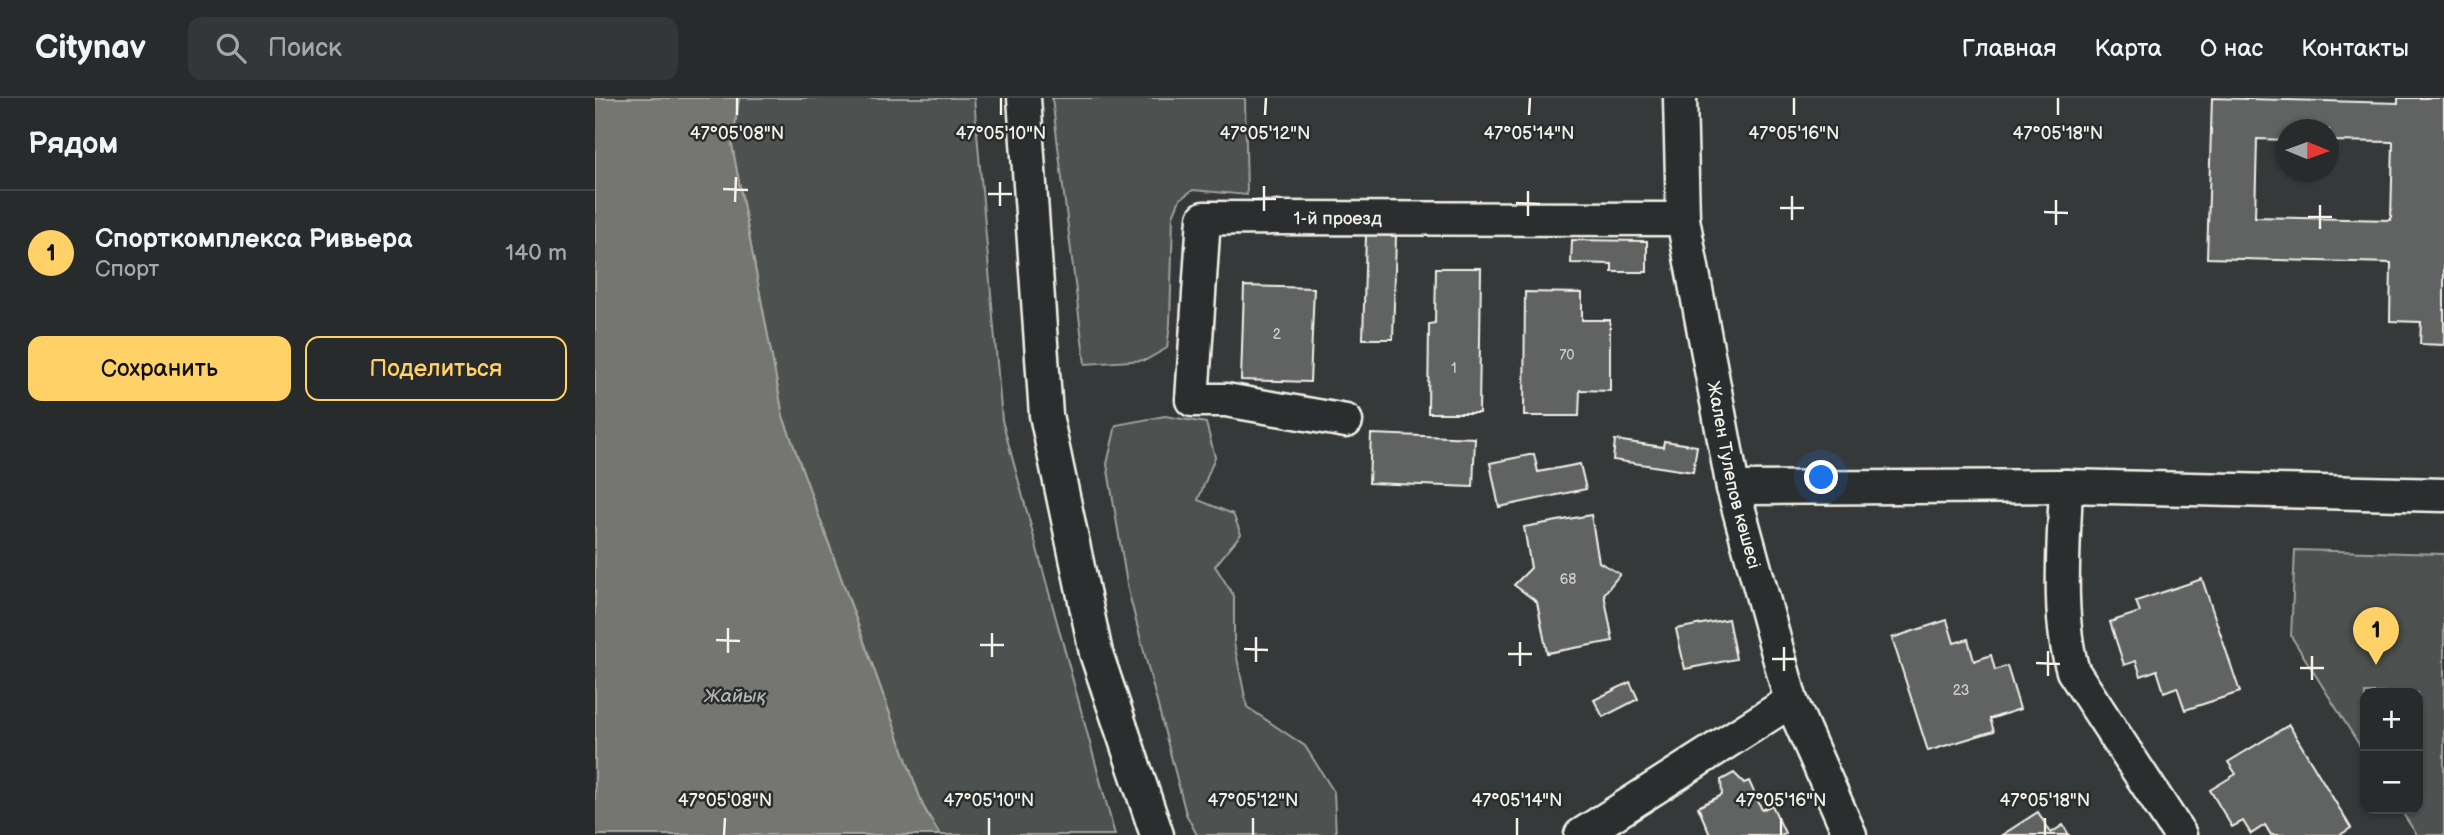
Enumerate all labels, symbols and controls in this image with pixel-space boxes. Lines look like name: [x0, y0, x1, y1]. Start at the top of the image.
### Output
search box: [188, 17, 678, 80]
text: Citynav: [35, 28, 146, 68]
icon: search: [212, 29, 250, 67]
text: Поиск: [268, 33, 342, 64]
text: Главная: [1962, 34, 2056, 63]
text: Карта: [2094, 34, 2162, 63]
text: О нас: [2200, 34, 2263, 63]
text: Контакты: [2301, 34, 2409, 63]
north arrow: [2276, 119, 2339, 182]
text: 47°05'08"N: [690, 123, 784, 144]
text: 47°05'10"N: [956, 123, 1046, 144]
text: 47°05'12"N: [1220, 123, 1310, 144]
text: 47°05'14"N: [1483, 123, 1575, 144]
text: 47°05'16"N: [1748, 123, 1840, 144]
text: 47°05'18"N: [2013, 123, 2103, 144]
text: Рядом: [28, 126, 118, 162]
street label: 1-й проезд: [1294, 208, 1382, 229]
text: Спорткомплекса Ривьера: [95, 224, 412, 255]
text: 1: [46, 239, 56, 267]
text: 140 m: [505, 239, 567, 267]
text: Спорт: [95, 255, 159, 283]
house number: 2: [1273, 326, 1282, 343]
button: Сохранить: [28, 336, 291, 401]
button: Поделиться: [305, 336, 567, 401]
house number: 70: [1559, 347, 1575, 364]
house number: 1: [1451, 360, 1457, 377]
street label: Жален Тулепов көшесі: [1702, 380, 1764, 571]
your location: [1804, 460, 1838, 494]
house number: 68: [1560, 571, 1576, 588]
pin: 1: [2353, 607, 2399, 665]
house number: 23: [1953, 682, 1969, 699]
water label: Жайық: [703, 685, 766, 708]
map controls: [2360, 688, 2423, 814]
button: +: [2360, 688, 2423, 751]
button: −: [2360, 751, 2423, 814]
text: 47°05'08"N: [678, 790, 772, 811]
text: 47°05'10"N: [944, 790, 1034, 811]
text: 47°05'12"N: [1208, 790, 1298, 811]
text: 47°05'14"N: [1471, 790, 1563, 811]
text: 47°05'16"N: [1735, 790, 1827, 811]
text: 47°05'18"N: [2000, 790, 2090, 811]

